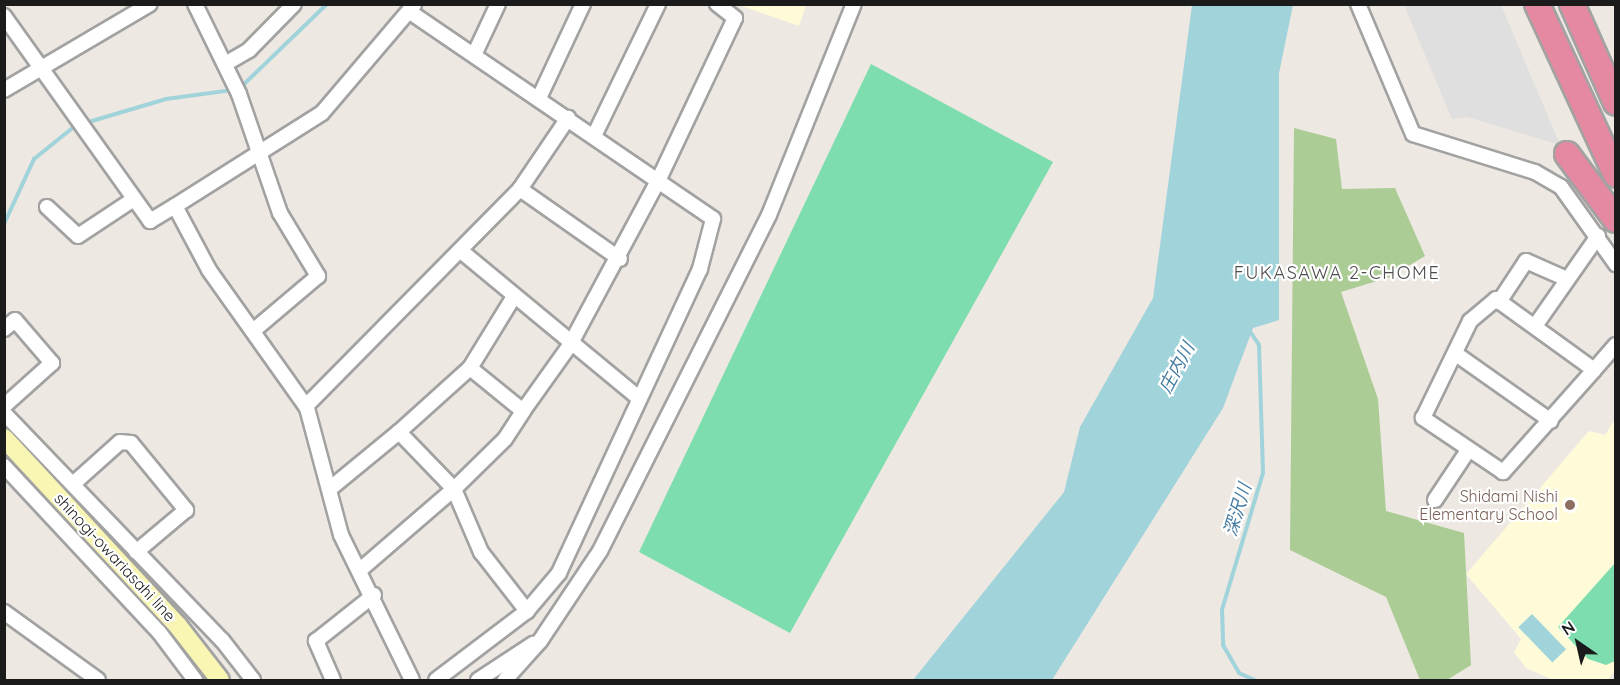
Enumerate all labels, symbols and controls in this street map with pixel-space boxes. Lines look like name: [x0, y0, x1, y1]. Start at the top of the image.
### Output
district label: FUKASAWA 2-CHOME: [1234, 262, 1440, 284]
water label: 庄内川: [1155, 339, 1199, 397]
water label: 深沢川: [1220, 481, 1256, 539]
place label: Shidami Nishi Elementary School: [1419, 486, 1558, 524]
street label: shinogi-owariasahi line: [50, 489, 180, 625]
marker: Shidami Nishi Elementary School: [1563, 498, 1577, 512]
north arrow: [1548, 613, 1608, 673]
text: N: [1557, 617, 1578, 640]

